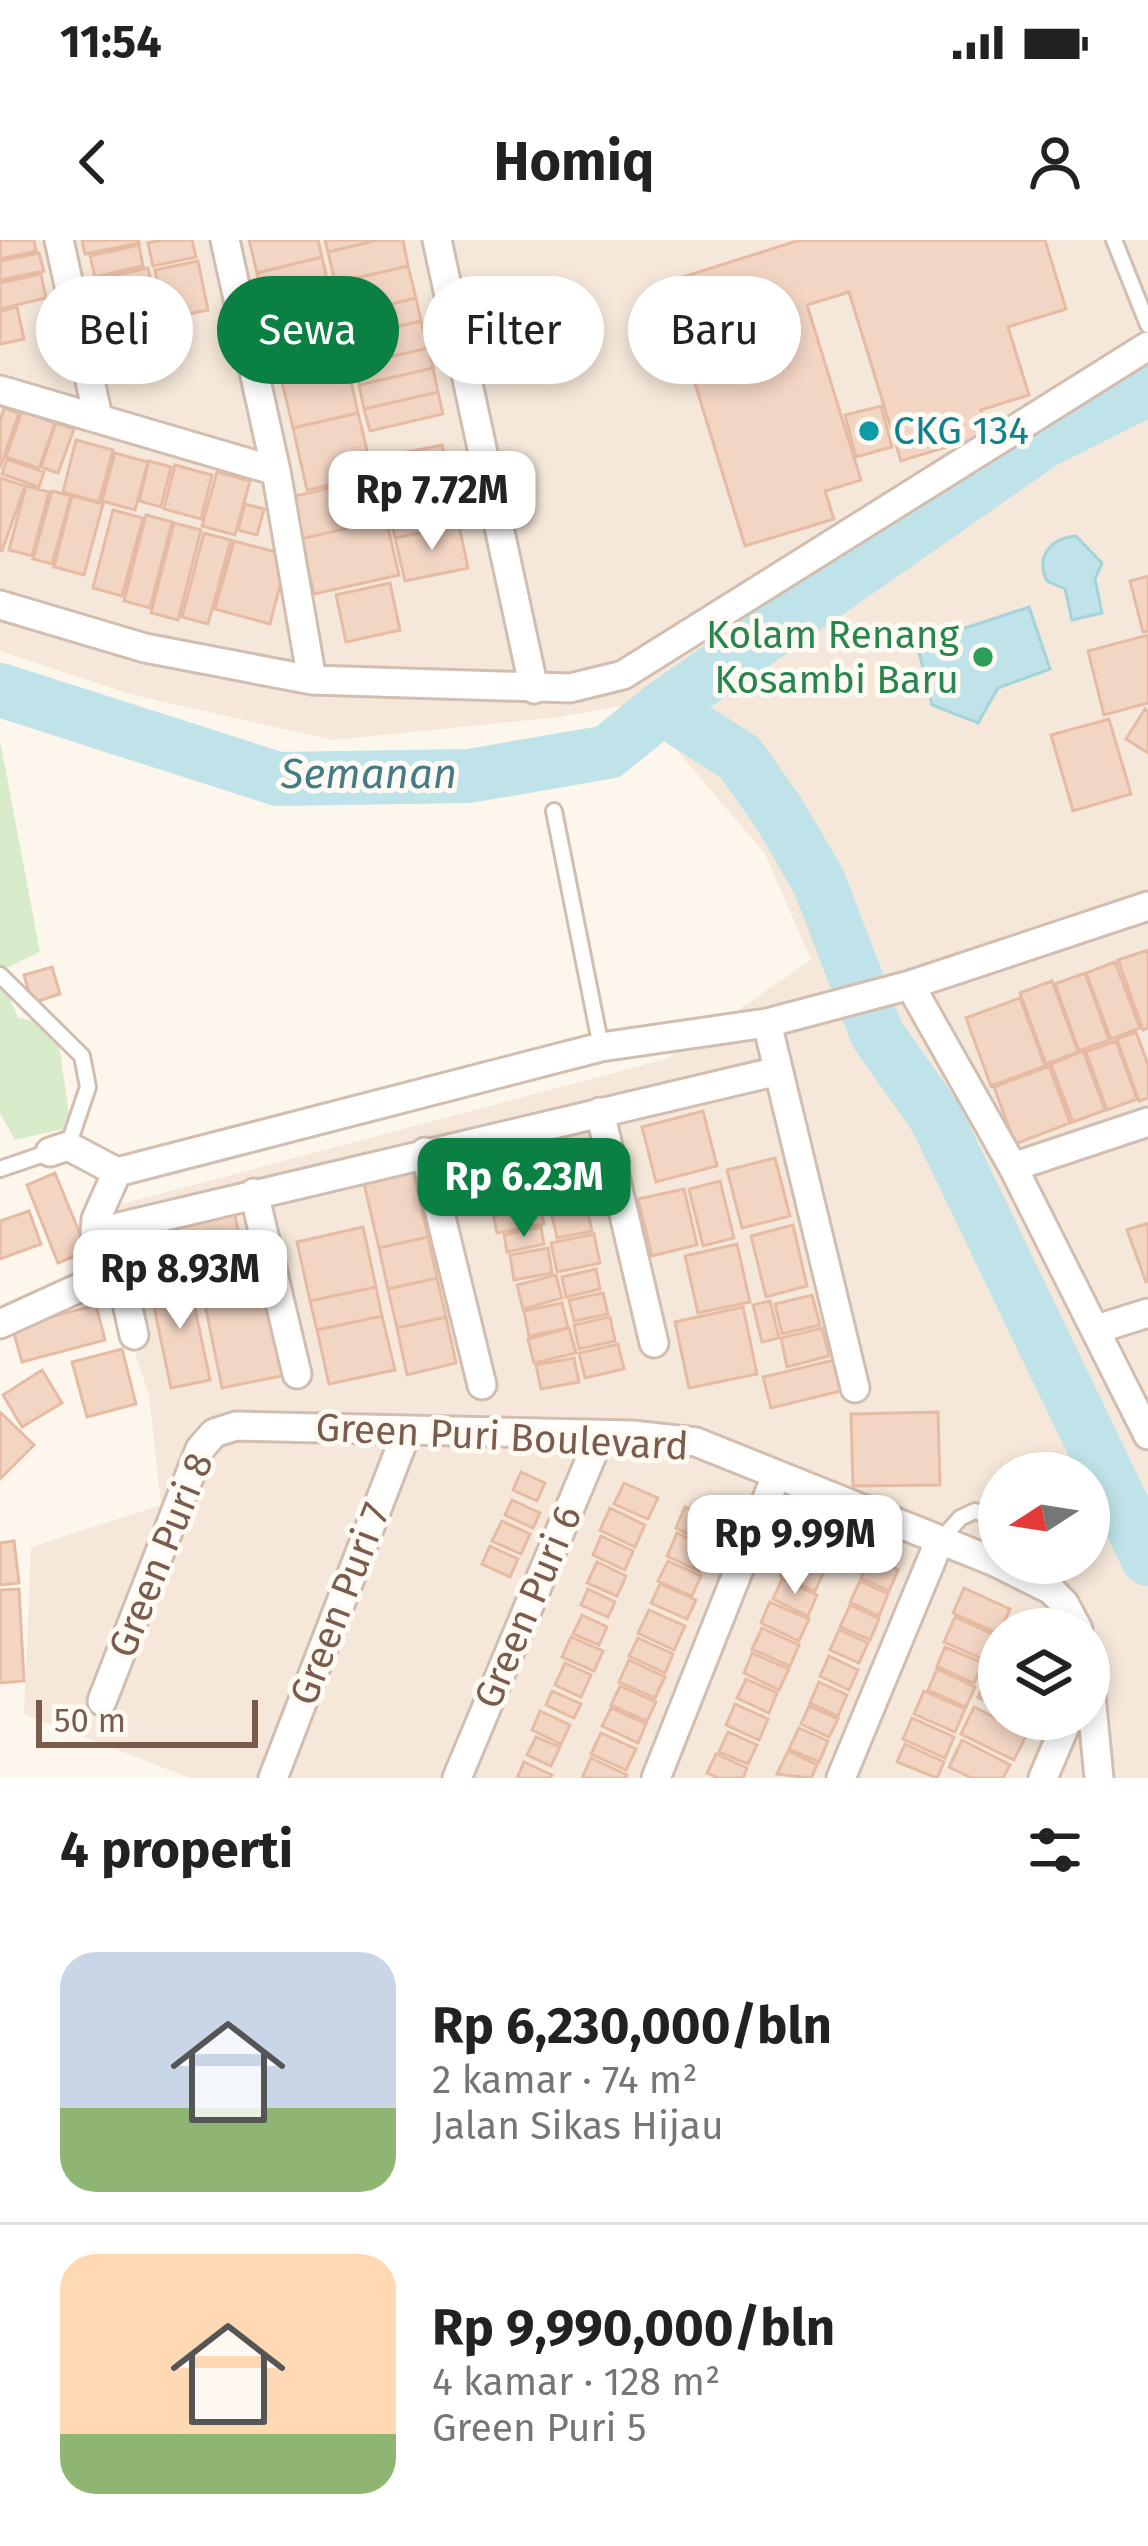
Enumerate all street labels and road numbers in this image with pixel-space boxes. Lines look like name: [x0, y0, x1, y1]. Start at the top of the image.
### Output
street label: Green Puri Boulevard: [314, 1404, 690, 1470]
street label: Green Puri 8: [99, 1446, 223, 1664]
street label: Green Puri 7: [281, 1497, 399, 1711]
street label: Green Puri 6: [465, 1499, 591, 1715]

